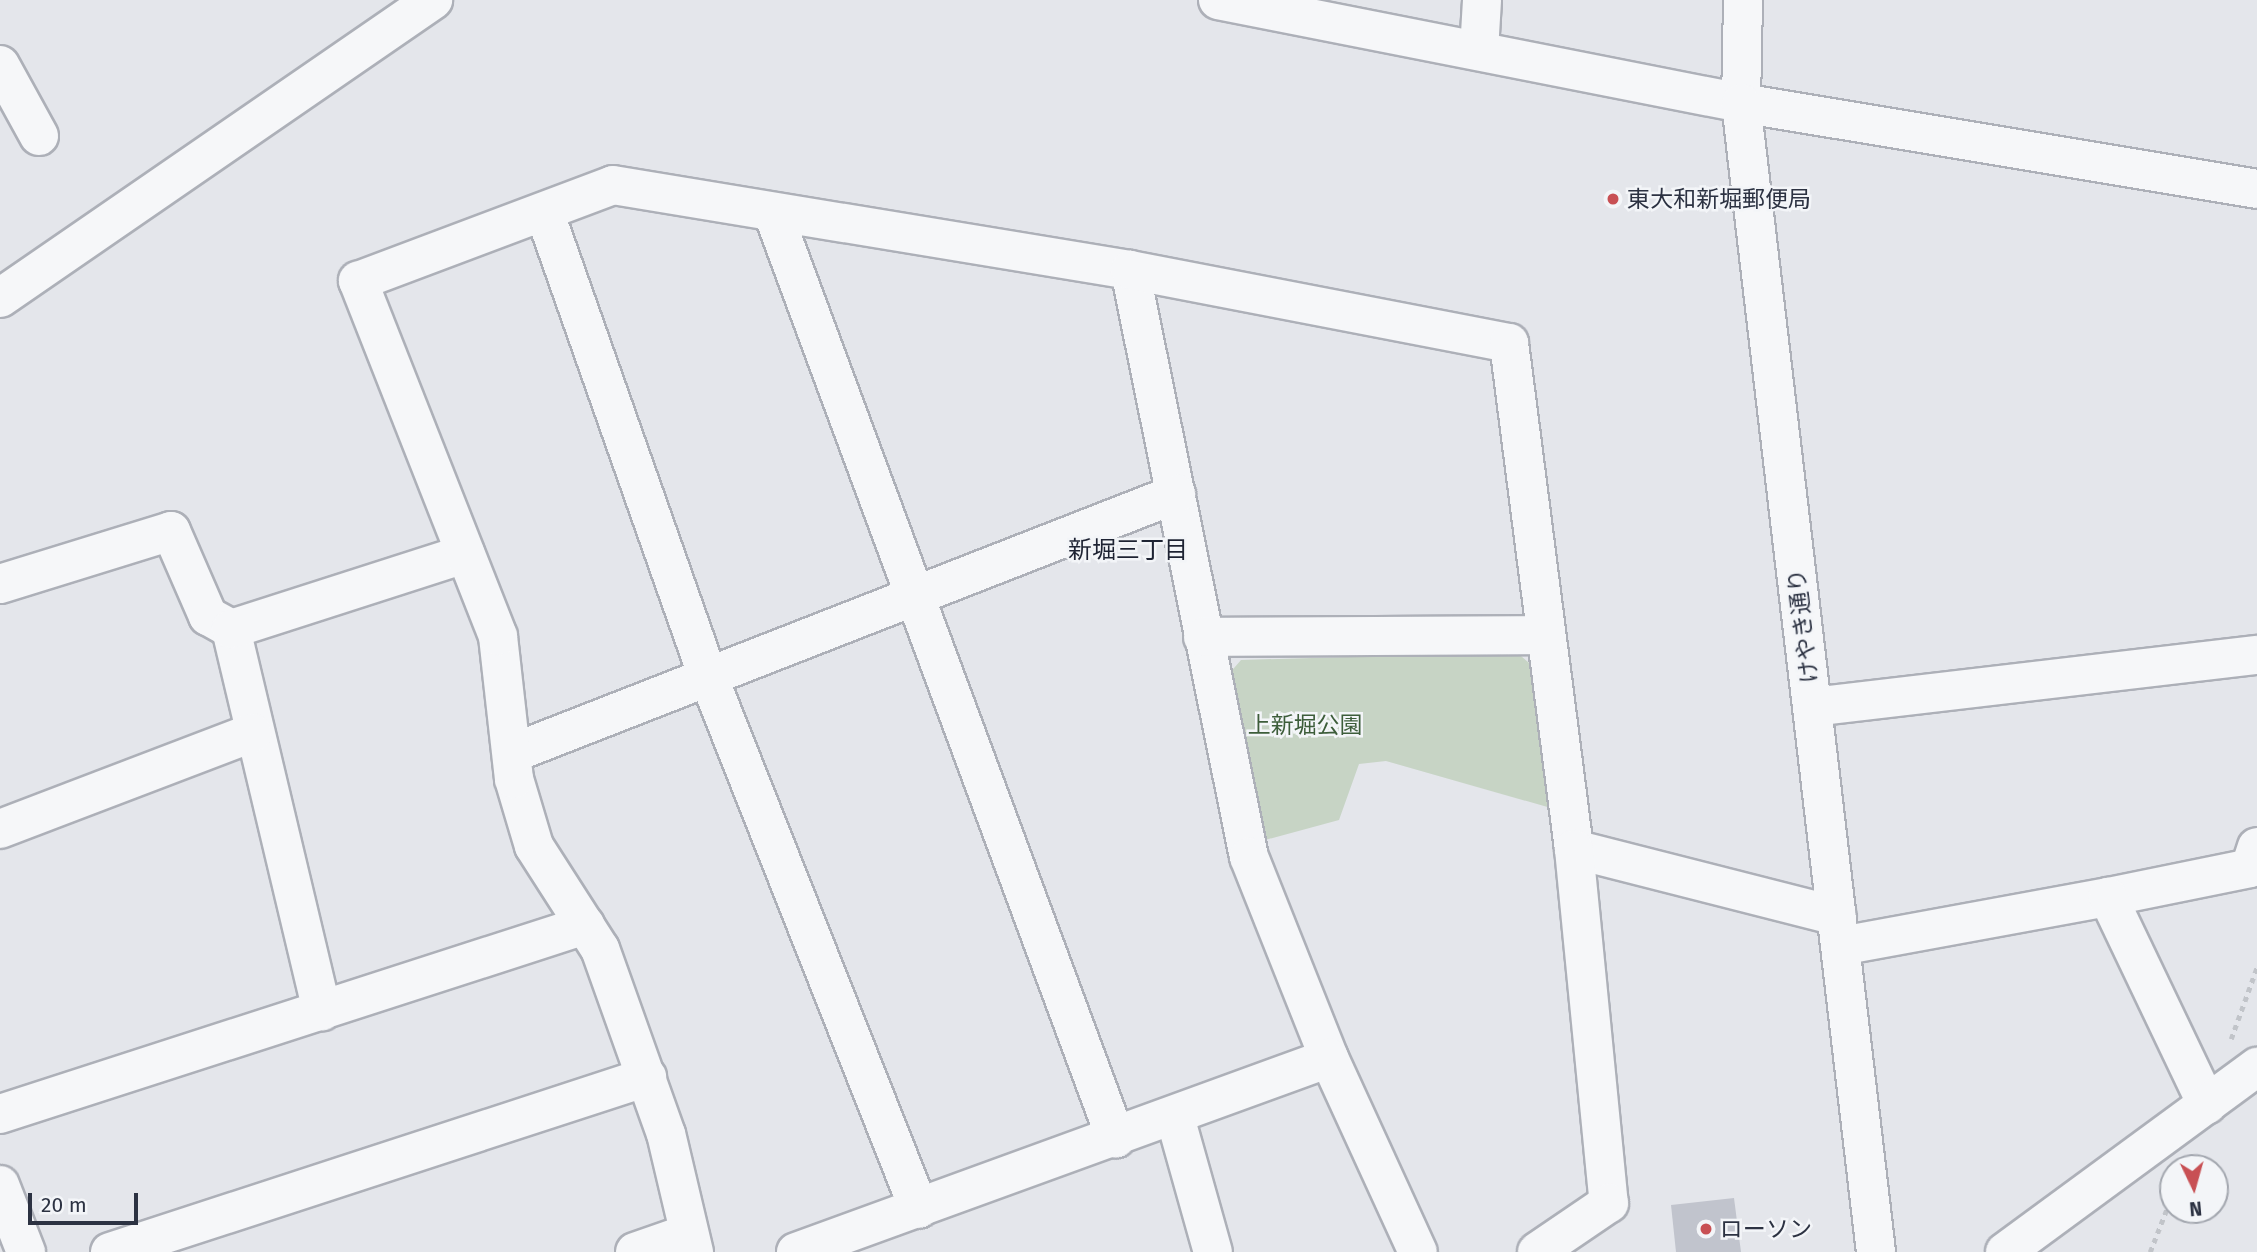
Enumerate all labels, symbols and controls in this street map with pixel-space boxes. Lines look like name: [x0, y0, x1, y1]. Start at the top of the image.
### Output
place label: 東大和新堀郵便局: [1627, 185, 1811, 213]
marker: 東大和新堀郵便局: [1605, 191, 1621, 207]
district label: 新堀三丁目: [1068, 537, 1188, 565]
street label: けやき通り: [1782, 567, 1824, 685]
park label: 上新堀公園: [1248, 711, 1362, 739]
north arrow: [2159, 1154, 2229, 1224]
scale bar: [32, 1178, 142, 1222]
text: 20 m: [41, 1192, 87, 1218]
text: N: [2188, 1196, 2203, 1220]
place label: ローソン: [1720, 1215, 1812, 1243]
marker: ローソン: [1698, 1221, 1714, 1237]

